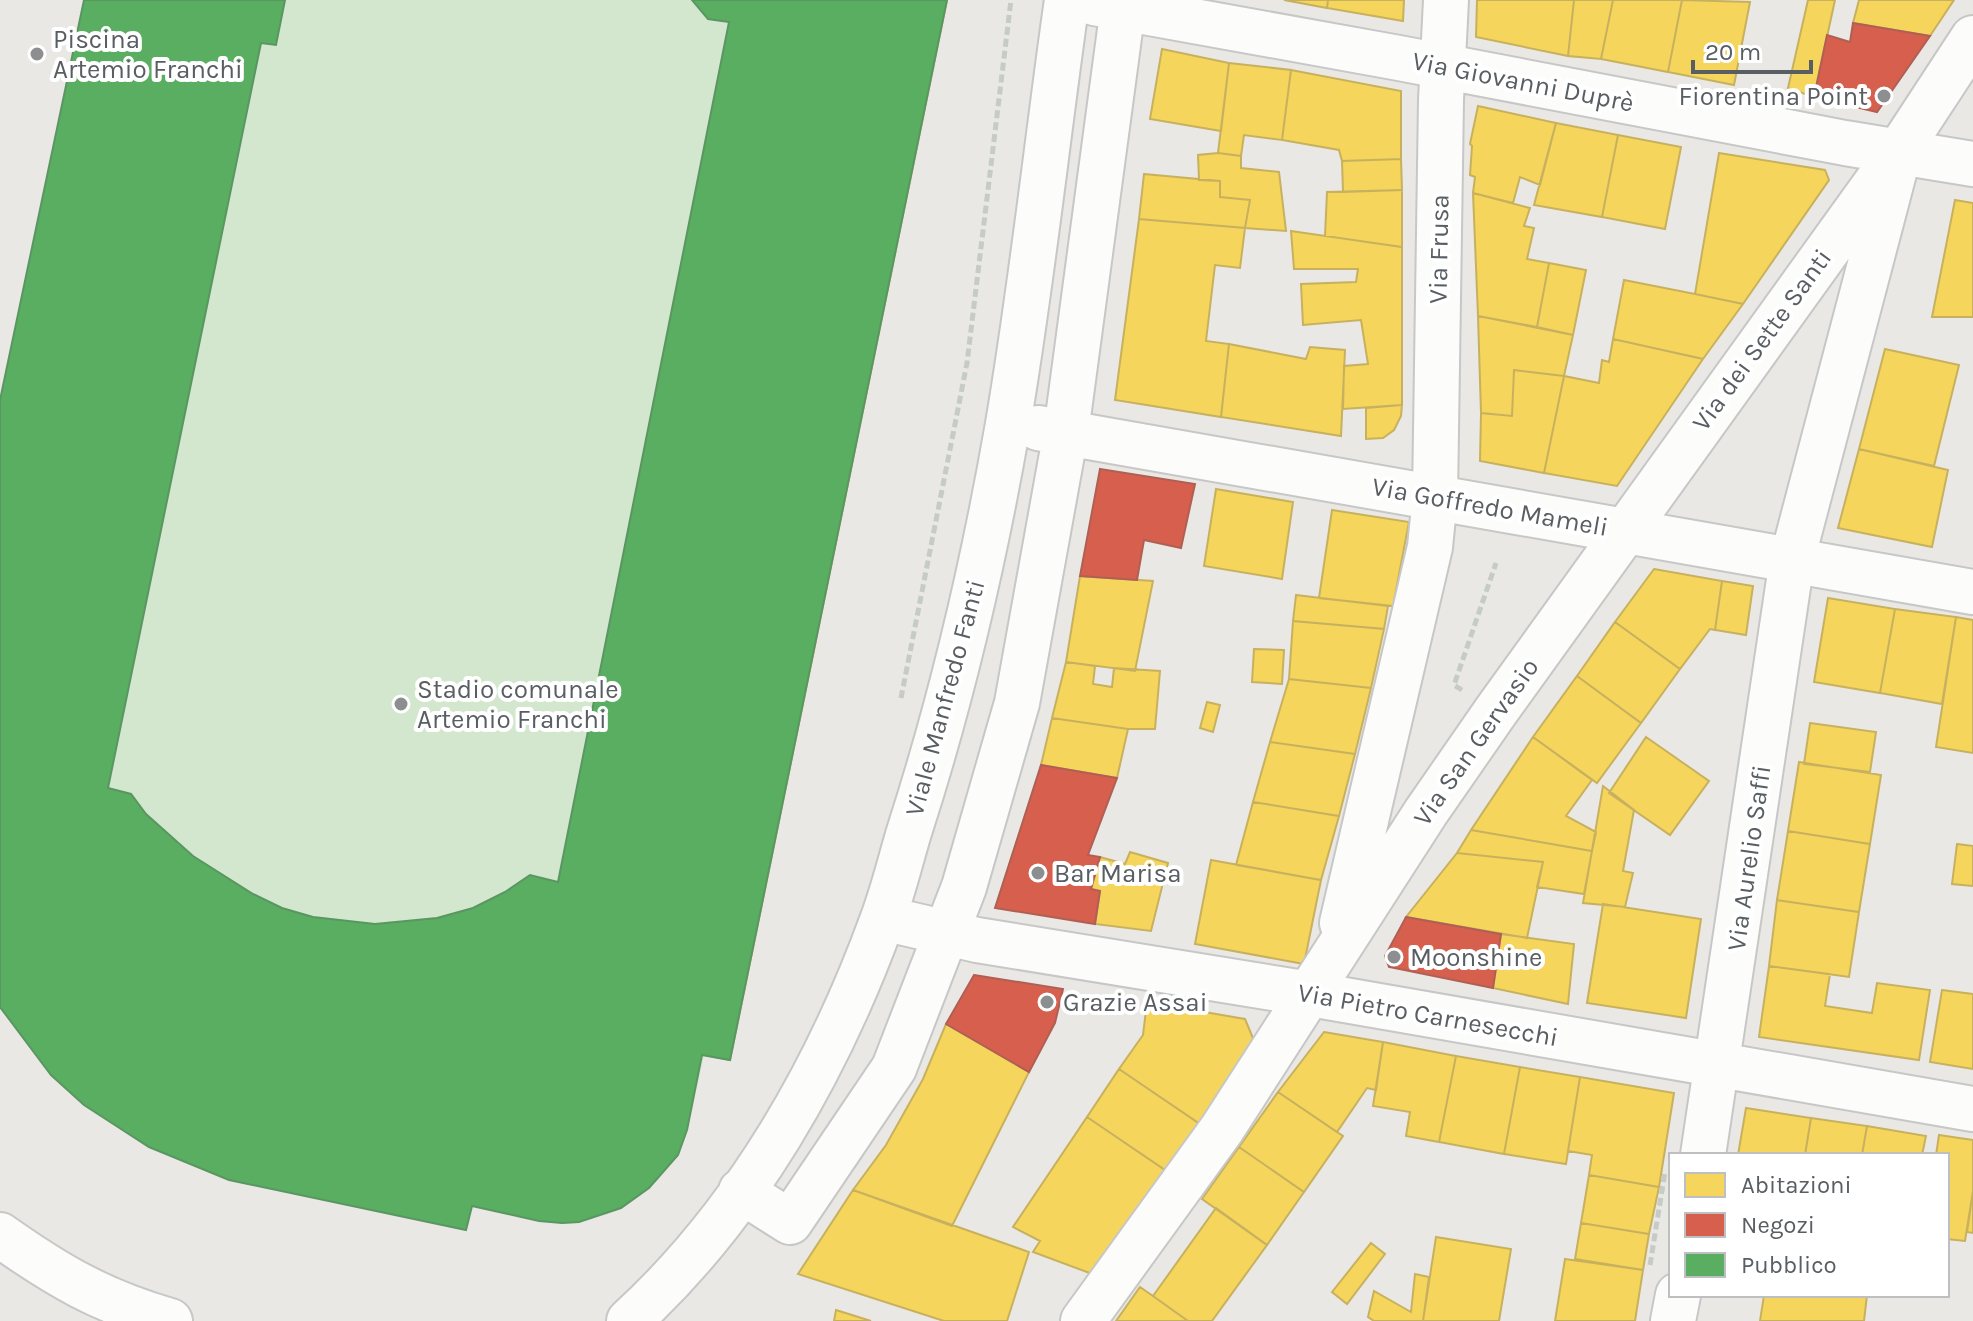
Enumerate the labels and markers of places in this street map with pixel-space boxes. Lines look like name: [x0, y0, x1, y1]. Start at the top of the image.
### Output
place label: Piscina Artemio Franchi: [53, 24, 243, 85]
marker: Piscina Artemio Franchi: [28, 45, 46, 63]
place label: Fiorentina Point: [1678, 81, 1868, 112]
marker: Fiorentina Point: [1875, 87, 1893, 105]
place label: Stadio comunale Artemio Franchi: [417, 674, 619, 735]
marker: Stadio comunale Artemio Franchi: [392, 695, 410, 713]
place label: Bar Marisa: [1054, 858, 1182, 889]
marker: Bar Marisa: [1029, 864, 1047, 882]
place label: Moonshine: [1410, 942, 1542, 973]
marker: Moonshine: [1385, 948, 1403, 966]
place label: Grazie Assai: [1063, 987, 1207, 1018]
marker: Grazie Assai: [1038, 993, 1056, 1011]

